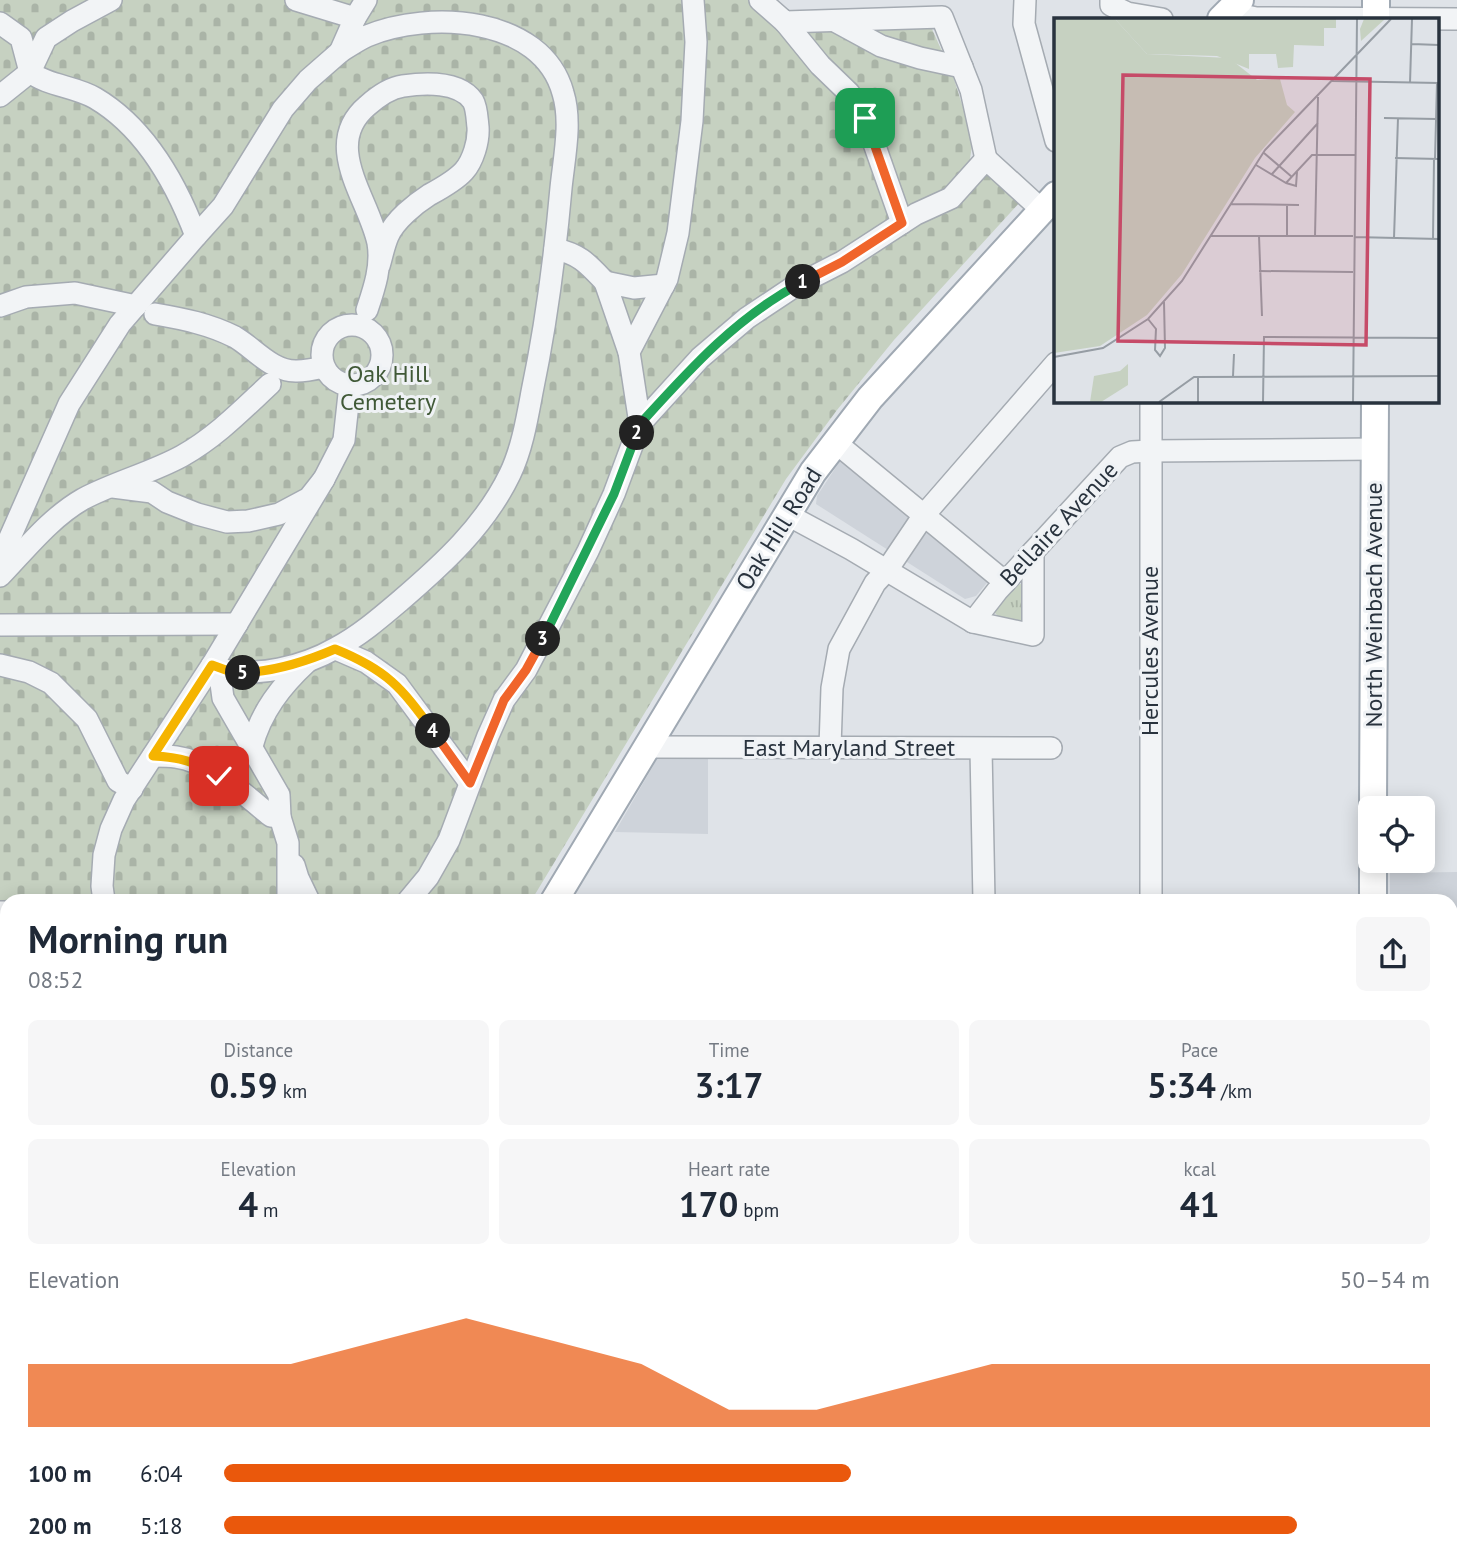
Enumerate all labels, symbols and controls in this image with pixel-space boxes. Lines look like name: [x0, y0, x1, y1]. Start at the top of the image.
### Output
inset map: [1054, 18, 1440, 402]
pin: [835, 88, 895, 148]
icon: arrive: [846, 99, 884, 137]
pin: 1: [786, 264, 820, 300]
text: 1: [797, 269, 808, 293]
park label: Oak Hill Cemetery: [340, 358, 436, 417]
pin: 2: [620, 416, 654, 450]
text: 2: [631, 420, 642, 444]
street label: Bellaire Avenue: [993, 455, 1124, 593]
street label: Oak Hill Road: [729, 461, 829, 596]
street label: North Weinbach Avenue: [1358, 482, 1389, 728]
street label: Hercules Avenue: [1134, 566, 1165, 736]
pin: 3: [526, 622, 560, 656]
text: 3: [537, 626, 548, 650]
pin: 5: [226, 656, 260, 690]
text: 5: [237, 660, 248, 684]
pin: 4: [416, 714, 450, 748]
text: 4: [427, 718, 438, 742]
street label: East Maryland Street: [743, 732, 955, 763]
pin: [189, 746, 249, 806]
icon: check: [200, 757, 238, 795]
map controls: [1358, 796, 1435, 873]
button: locate: [1358, 796, 1435, 873]
text: Morning run: [28, 914, 228, 963]
button: share: [1356, 917, 1430, 991]
text: 08:52: [28, 965, 83, 994]
text: Distance: [224, 1038, 293, 1062]
text: Time: [709, 1038, 749, 1062]
text: Pace: [1181, 1038, 1218, 1062]
text: 0.59: [209, 1062, 278, 1108]
text: 3:17: [695, 1062, 763, 1108]
text: 5:34: [1147, 1062, 1216, 1108]
text: km: [278, 1079, 307, 1103]
text: /km: [1216, 1079, 1252, 1103]
text: Elevation: [220, 1157, 296, 1181]
text: Heart rate: [688, 1157, 770, 1181]
text: kcal: [1183, 1157, 1216, 1181]
text: 4: [238, 1181, 258, 1227]
text: 170: [679, 1181, 738, 1227]
text: 41: [1180, 1181, 1220, 1227]
text: m: [258, 1198, 279, 1222]
text: bpm: [738, 1198, 779, 1222]
text: Elevation: [28, 1265, 120, 1294]
text: 50–54 m: [1340, 1265, 1430, 1294]
text: 100 m: [28, 1459, 91, 1488]
text: 6:04: [140, 1459, 183, 1488]
text: 200 m: [28, 1511, 91, 1540]
text: 5:18: [140, 1511, 183, 1540]

